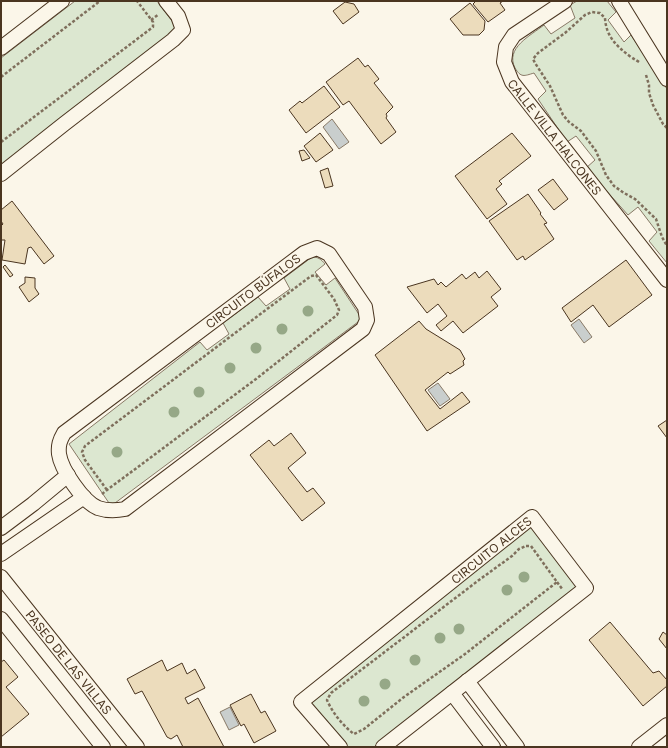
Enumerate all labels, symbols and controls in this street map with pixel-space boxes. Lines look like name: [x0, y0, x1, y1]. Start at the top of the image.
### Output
street label: CALLE VILLA HALCONES: [505, 76, 605, 198]
street label: CIRCUITO BÚFALOS: [203, 250, 304, 332]
street label: CIRCUITO ALCES: [448, 513, 535, 587]
street label: PASEO DE LAS VILLAS: [23, 607, 115, 717]

